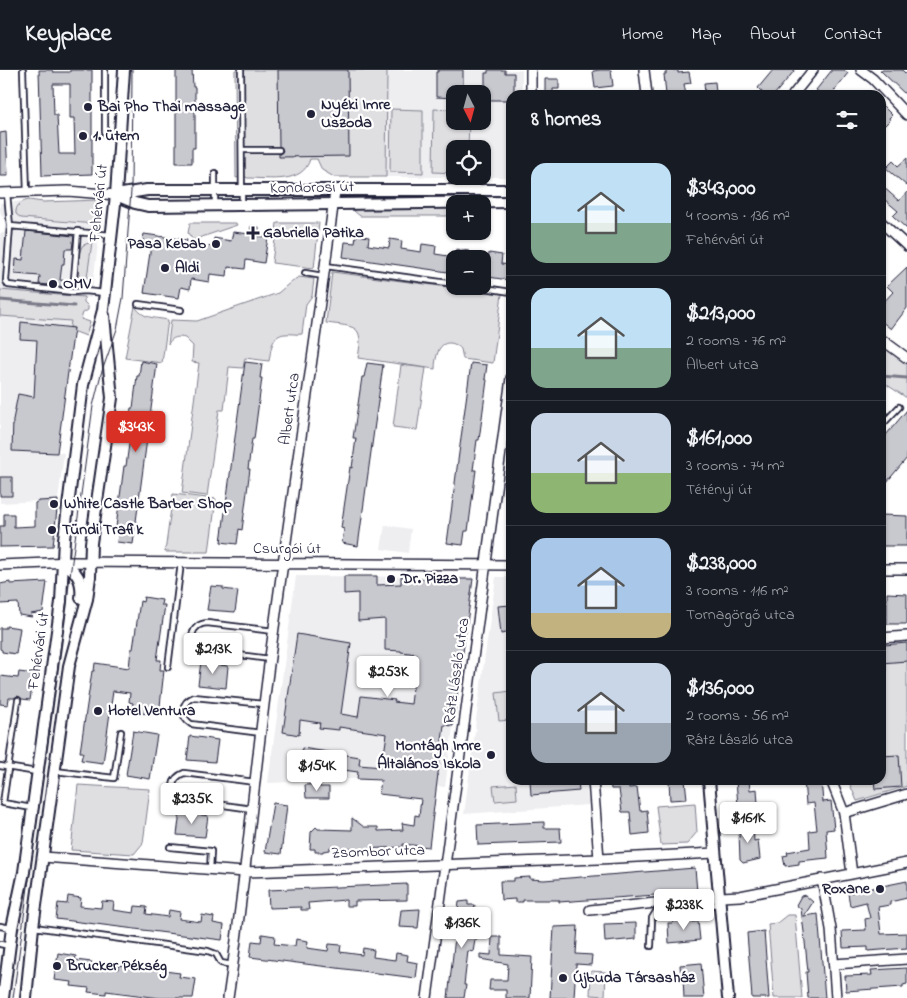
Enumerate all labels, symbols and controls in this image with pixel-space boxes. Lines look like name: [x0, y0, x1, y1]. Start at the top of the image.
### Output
text: Keyplace: [25, 17, 111, 52]
text: Home: [622, 22, 663, 48]
text: Map: [691, 22, 722, 48]
text: About: [750, 22, 796, 48]
text: Contact: [824, 22, 882, 48]
north arrow: [446, 85, 491, 130]
map controls: [446, 85, 491, 295]
place label: Nyéki Imre Uszoda: [321, 93, 391, 135]
place label: Bai Pho Thai massage: [97, 95, 246, 120]
marker: Bai Pho Thai massage: [82, 101, 94, 113]
text: 8 homes: [531, 105, 601, 135]
icon: filters: [833, 106, 861, 134]
marker: Nyéki Imre Uszoda: [305, 108, 317, 120]
place label: 1. ütem: [93, 124, 140, 148]
marker: 1. ütem: [77, 130, 89, 142]
button: locate: [446, 140, 491, 185]
street label: Fehérvári út: [83, 162, 115, 244]
text: $343,000: [686, 174, 756, 204]
street label: Kondorosi út: [270, 175, 355, 201]
icon: home: [571, 183, 631, 243]
button: +: [446, 195, 491, 240]
text: 4 rooms · 136 m²: [686, 204, 790, 228]
place label: Gabriella Patika: [263, 221, 364, 245]
marker: Gabriella Patika: [247, 227, 259, 239]
text: Fehérvári út: [686, 228, 764, 252]
place label: Pasa Kebab: [128, 232, 207, 256]
marker: Pasa Kebab: [210, 238, 222, 250]
button: −: [446, 250, 491, 295]
place label: Aldi: [175, 256, 200, 280]
marker: Aldi: [159, 262, 171, 274]
place label: OMV: [63, 272, 91, 296]
marker: OMV: [47, 278, 59, 290]
text: $213,000: [686, 299, 755, 329]
icon: home: [571, 308, 631, 368]
text: 2 rooms · 76 m²: [686, 329, 786, 353]
text: Albert utca: [686, 353, 759, 377]
street label: Albert utca: [273, 371, 307, 447]
pin: $343K: [101, 410, 171, 453]
text: $343K: [117, 415, 155, 439]
text: $161,000: [686, 424, 752, 454]
icon: home: [571, 433, 631, 493]
text: 3 rooms · 74 m²: [686, 454, 785, 478]
text: Tétényi út: [686, 478, 752, 502]
place label: White Castle Barber Shop: [64, 492, 232, 516]
marker: White Castle Barber Shop: [48, 498, 60, 510]
place label: Tündi Trafik: [62, 518, 144, 542]
marker: Tündi Trafik: [46, 524, 58, 536]
street label: Csurgói út: [253, 537, 322, 561]
text: $238,000: [686, 549, 757, 579]
icon: home: [571, 558, 631, 618]
place label: Dr. Pizza: [400, 567, 459, 591]
marker: Dr. Pizza: [385, 573, 397, 585]
text: 3 rooms · 116 m²: [686, 579, 789, 603]
text: Tornagörgő utca: [686, 603, 795, 627]
street label: Fehérvári út: [22, 610, 56, 692]
street label: Rátz László utca: [438, 616, 476, 726]
pin: $213K: [178, 632, 248, 675]
text: $213K: [194, 637, 232, 661]
pin: $253K: [353, 656, 423, 698]
text: $253K: [367, 660, 409, 684]
text: $136,000: [686, 674, 754, 704]
icon: home: [571, 683, 631, 743]
place label: Hotel Ventura: [108, 699, 196, 723]
text: 2 rooms · 56 m²: [686, 704, 789, 728]
marker: Hotel Ventura: [92, 705, 104, 717]
text: Rátz László utca: [686, 728, 793, 752]
place label: Montágh Imre Általános Iskola: [377, 734, 482, 776]
marker: Montágh Imre Általános Iskola: [485, 749, 497, 761]
pin: $154K: [282, 750, 352, 792]
text: $154K: [298, 754, 336, 778]
pin: $235K: [157, 782, 227, 825]
text: $235K: [171, 787, 213, 811]
pin: $161K: [713, 802, 783, 844]
text: $161K: [731, 806, 765, 830]
street label: Zsombor utca: [331, 838, 425, 866]
place label: Roxane: [821, 877, 871, 901]
marker: Roxane: [874, 883, 886, 895]
pin: $238K: [649, 888, 719, 931]
text: $238K: [665, 893, 703, 917]
pin: $136K: [427, 906, 497, 949]
text: $136K: [444, 911, 480, 935]
place label: Brucker Pékség: [66, 954, 167, 979]
marker: Brucker Pékség: [51, 960, 63, 972]
place label: Újbuda Társasház: [573, 966, 696, 990]
marker: Újbuda Társasház: [557, 972, 569, 984]

